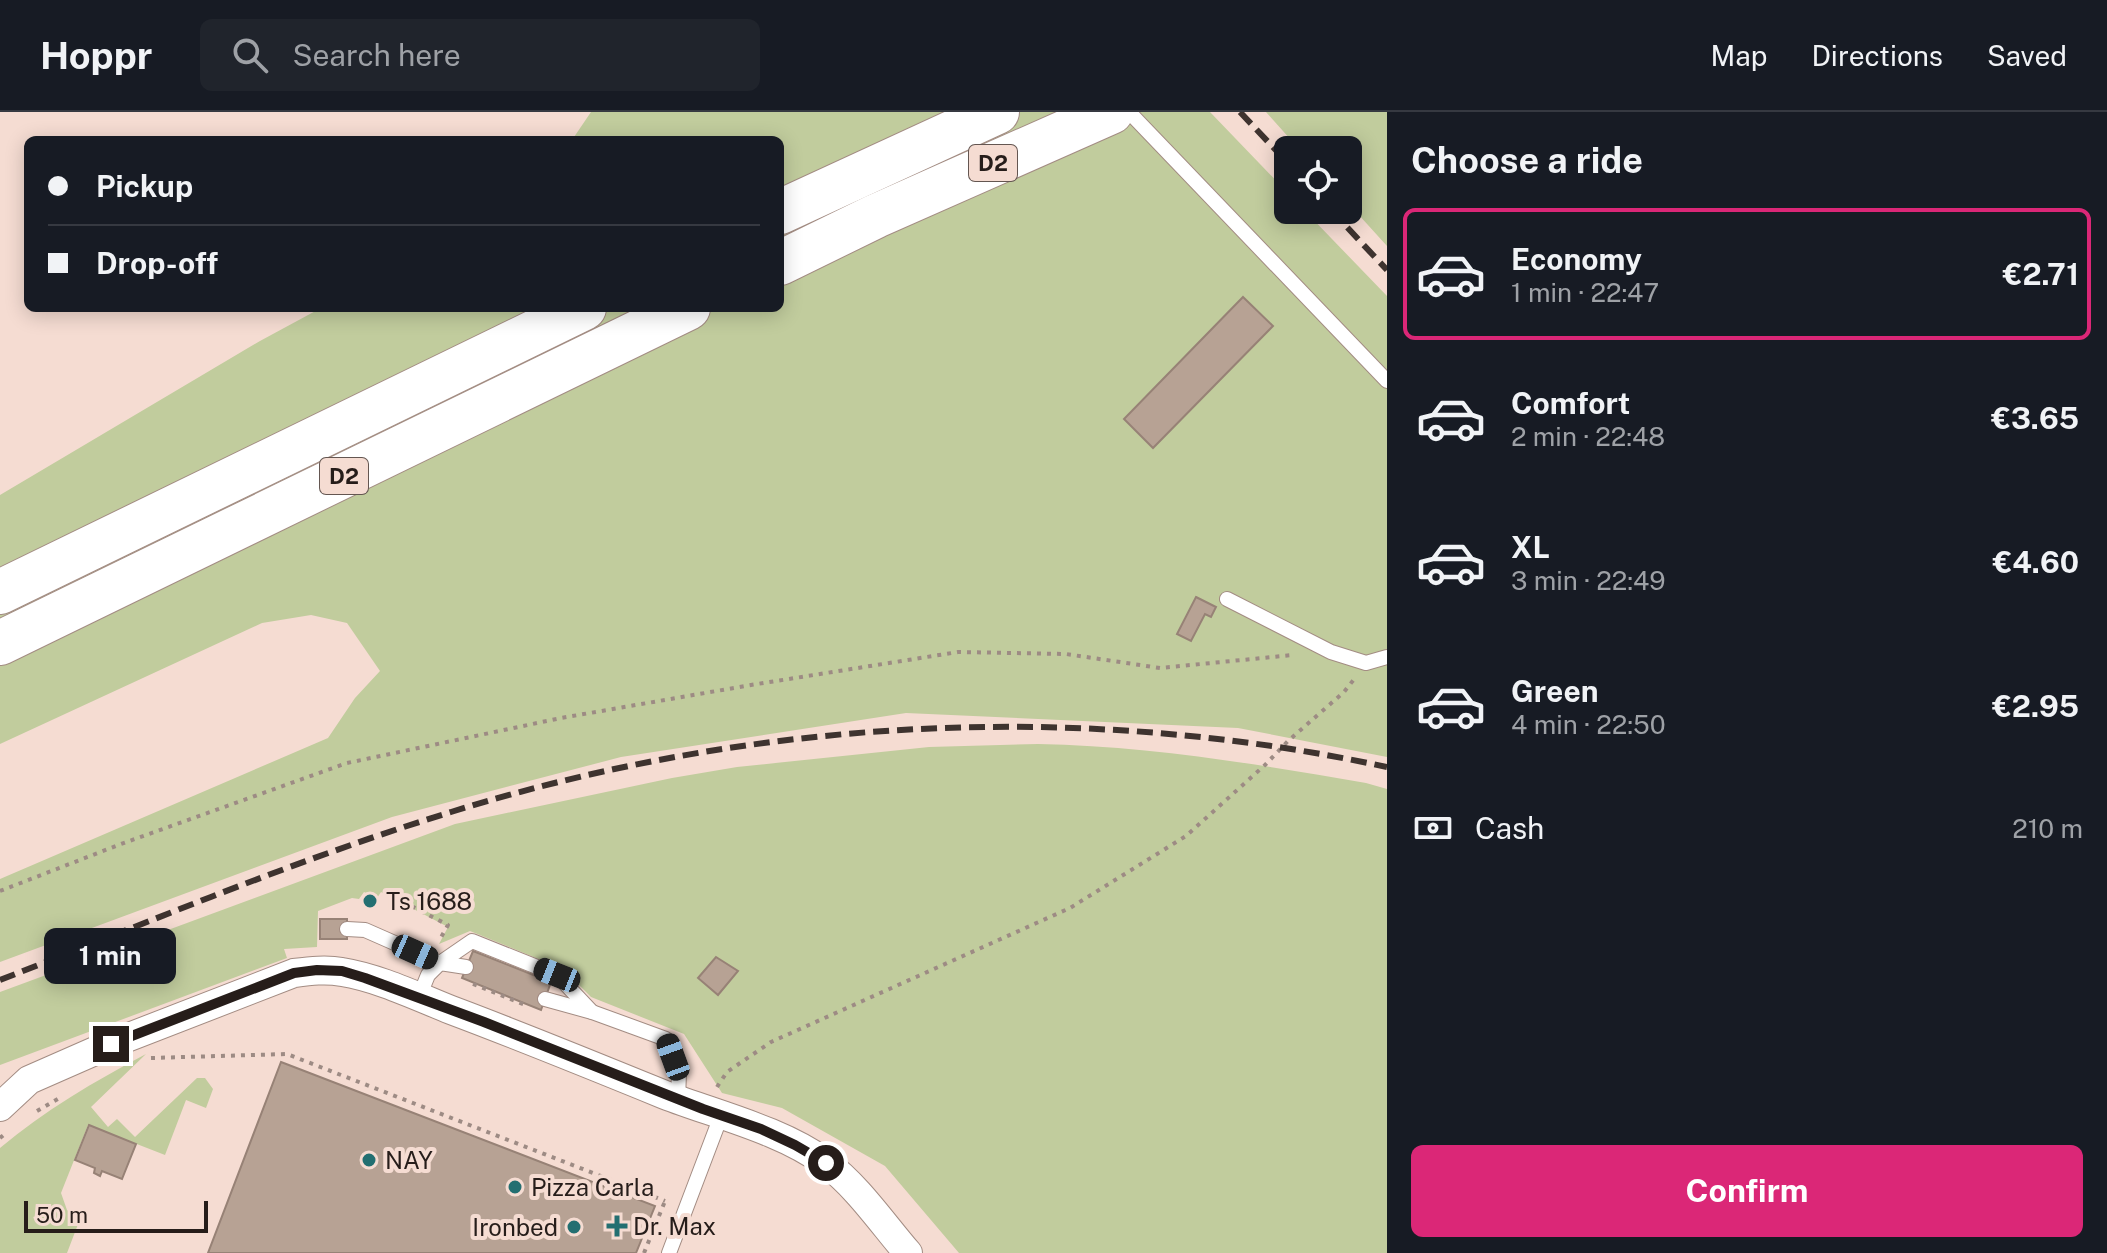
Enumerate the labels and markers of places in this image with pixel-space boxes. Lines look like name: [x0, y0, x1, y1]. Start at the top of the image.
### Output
place label: Ts 1688: [386, 887, 472, 915]
marker: Ts 1688: [361, 892, 379, 910]
place label: NAY: [385, 1146, 433, 1174]
marker: NAY: [360, 1151, 378, 1169]
place label: Pizza Carla: [531, 1173, 654, 1201]
marker: Pizza Carla: [506, 1178, 524, 1196]
place label: Dr. Max: [633, 1212, 716, 1240]
place label: Ironbed: [472, 1213, 558, 1241]
marker: Dr. Max: [608, 1217, 626, 1235]
marker: Ironbed: [565, 1218, 583, 1236]

